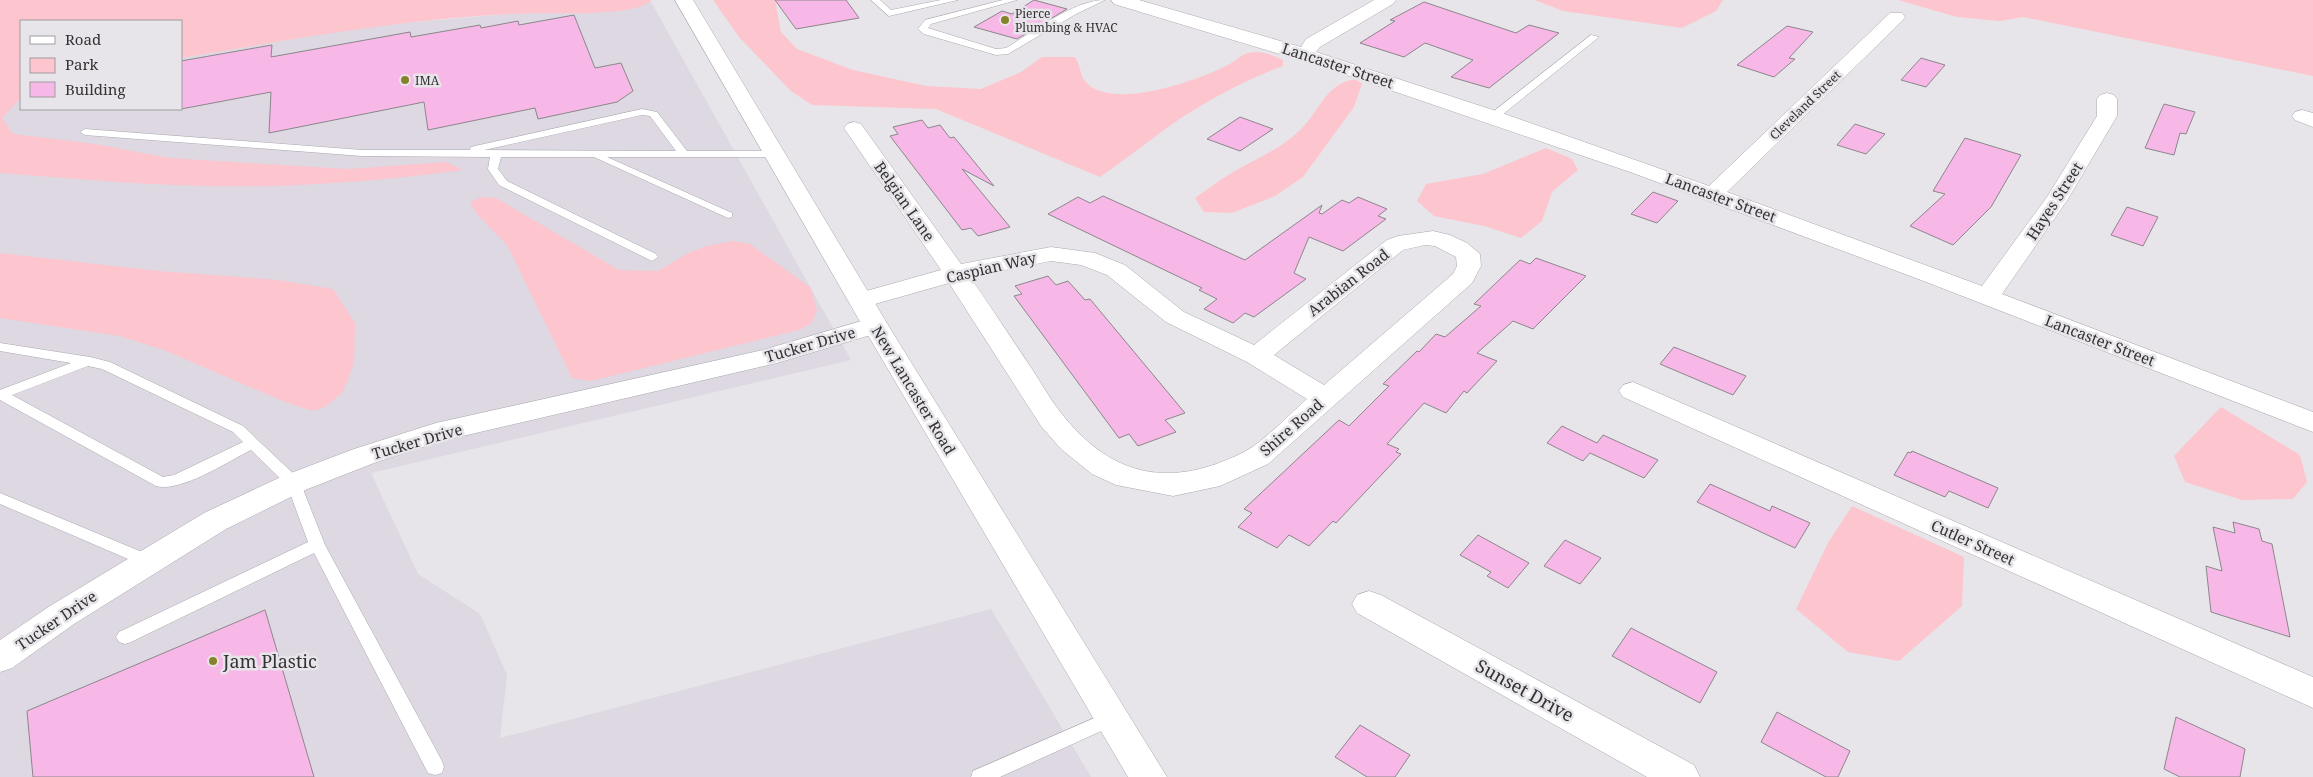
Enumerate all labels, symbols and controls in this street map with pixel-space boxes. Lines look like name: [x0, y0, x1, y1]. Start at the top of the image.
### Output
place label: Pierce Plumbing & HVAC: [1015, 5, 1118, 36]
marker: Pierce Plumbing & HVAC: [999, 14, 1011, 26]
legend: [20, 20, 182, 110]
text: Road: [65, 29, 101, 49]
street label: Lancaster Street: [1280, 38, 1396, 92]
text: Park: [65, 54, 99, 74]
street label: Cleveland Street: [1766, 67, 1844, 143]
place label: IMA: [415, 72, 440, 89]
marker: IMA: [399, 74, 411, 86]
text: Building: [65, 79, 126, 99]
street label: Belgian Lane: [870, 157, 940, 245]
street label: Hayes Street: [2021, 158, 2087, 244]
street label: Lancaster Street: [1663, 168, 1779, 226]
street label: Arabian Road: [1303, 244, 1393, 320]
street label: Caspian Way: [944, 247, 1038, 287]
street label: Lancaster Street: [2042, 310, 2158, 370]
street label: Tucker Drive: [763, 322, 857, 366]
street label: New Lancaster Road: [868, 322, 960, 458]
street label: Shire Road: [1255, 394, 1327, 460]
street label: Tucker Drive: [370, 419, 464, 463]
street label: Cutler Street: [1928, 515, 2018, 569]
street label: Tucker Drive: [12, 586, 100, 654]
place label: Jam Plastic: [222, 649, 317, 673]
street label: Sunset Drive: [1472, 653, 1578, 727]
marker: Jam Plastic: [207, 655, 219, 667]

